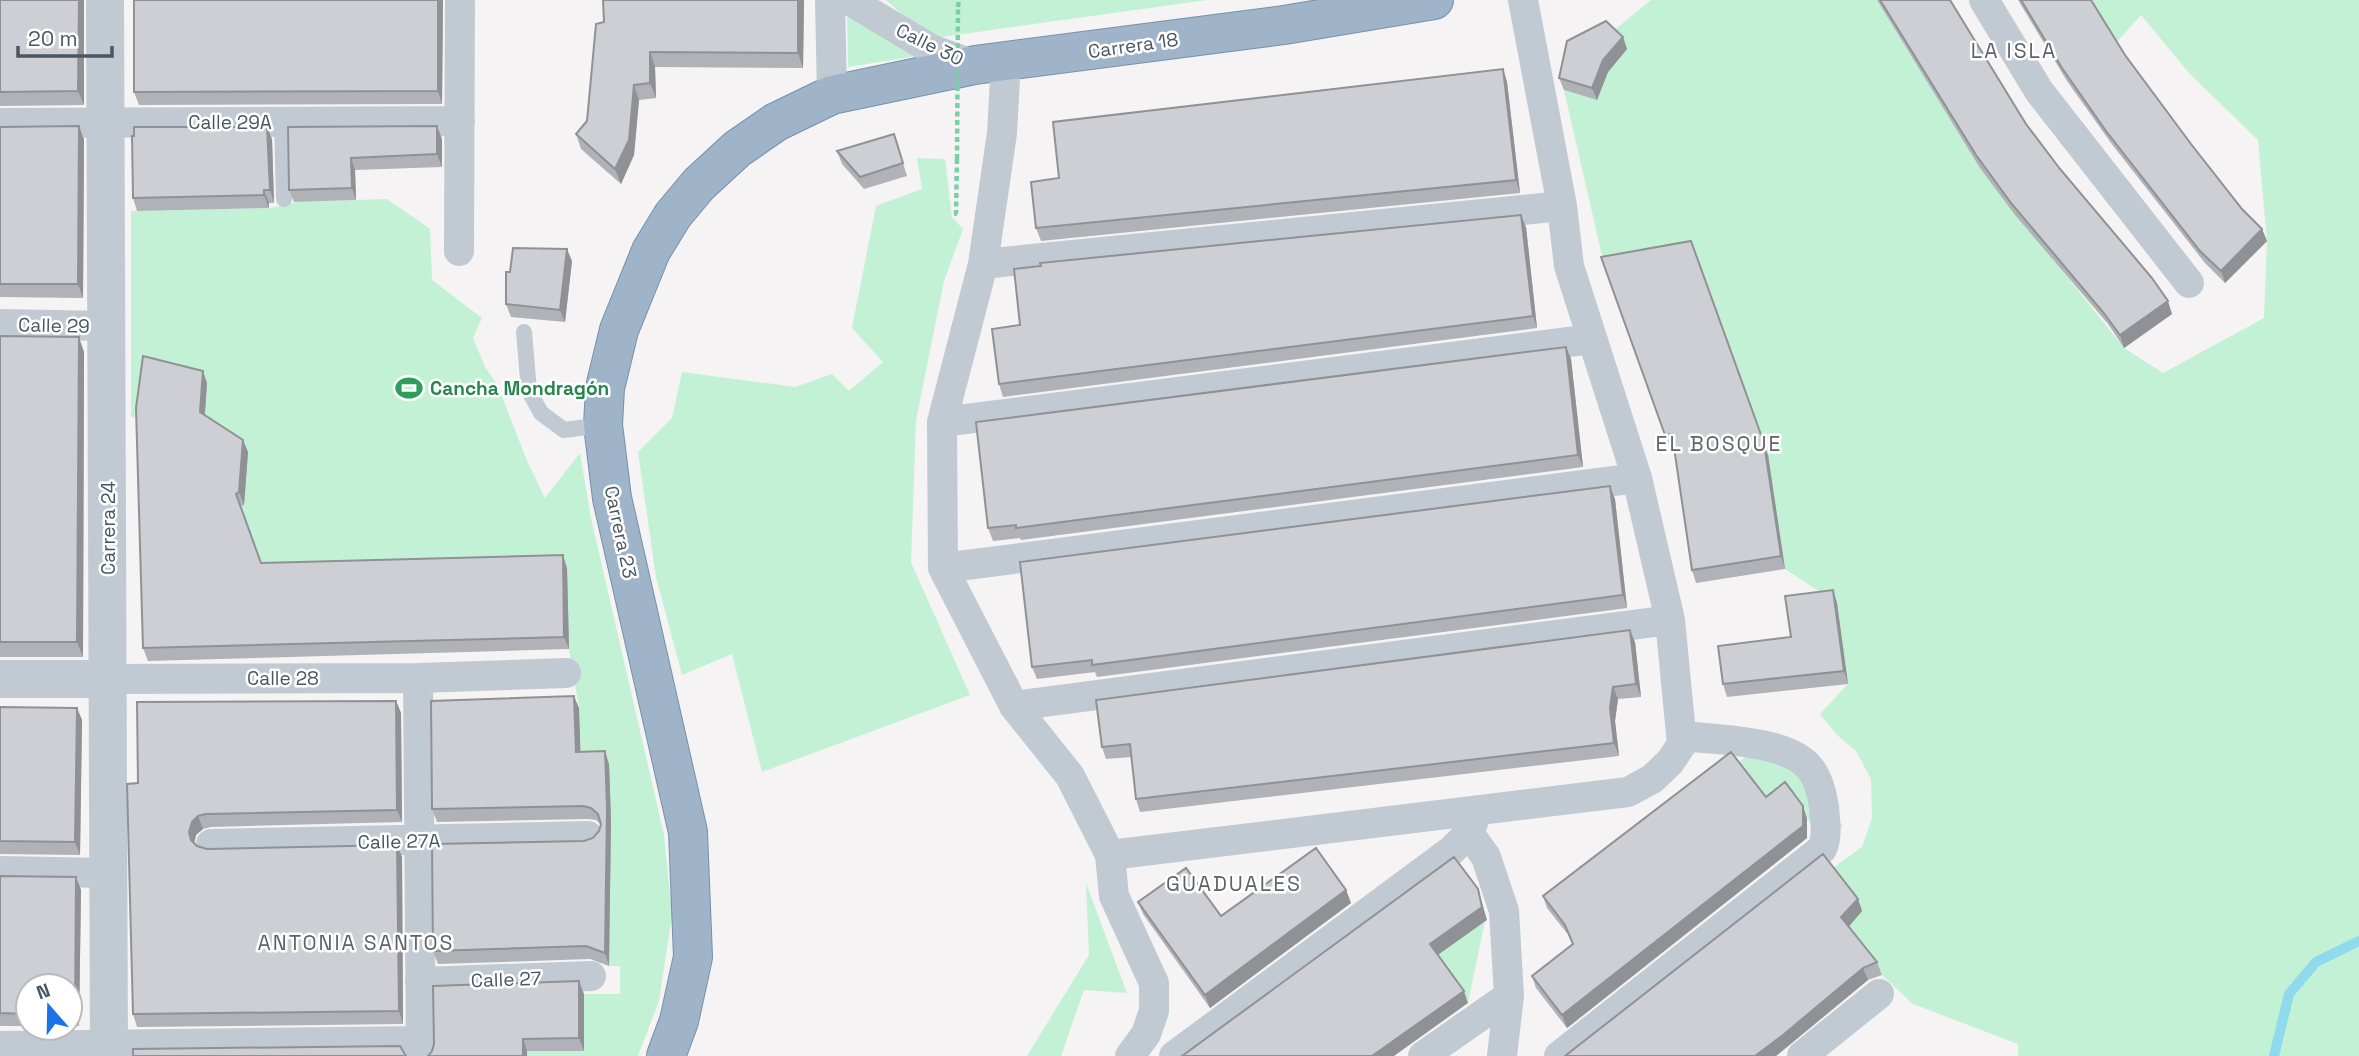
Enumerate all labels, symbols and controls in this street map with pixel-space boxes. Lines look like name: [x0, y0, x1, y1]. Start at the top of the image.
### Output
scale bar: [18, 14, 112, 58]
street label: Calle 30: [892, 17, 968, 72]
text: 20 m: [28, 25, 78, 52]
street label: Carrera 18: [1086, 27, 1180, 64]
district label: LA ISLA: [1971, 37, 2057, 64]
street label: Calle 29A: [188, 110, 272, 135]
street label: Calle 29: [18, 312, 90, 339]
sports icon: Cancha Mondragón: [394, 373, 424, 403]
place label: Cancha Mondragón: [430, 376, 609, 401]
district label: EL BOSQUE: [1656, 430, 1782, 457]
street label: Carrera 24: [96, 481, 121, 575]
street label: Carrera 23: [599, 484, 642, 581]
street label: Calle 28: [247, 666, 319, 691]
street label: Calle 27A: [358, 828, 441, 855]
district label: GUADUALES: [1166, 870, 1302, 897]
district label: ANTONIA SANTOS: [258, 929, 454, 956]
street label: Calle 27: [470, 966, 542, 993]
north arrow: [14, 972, 84, 1042]
text: N: [33, 978, 54, 1005]

